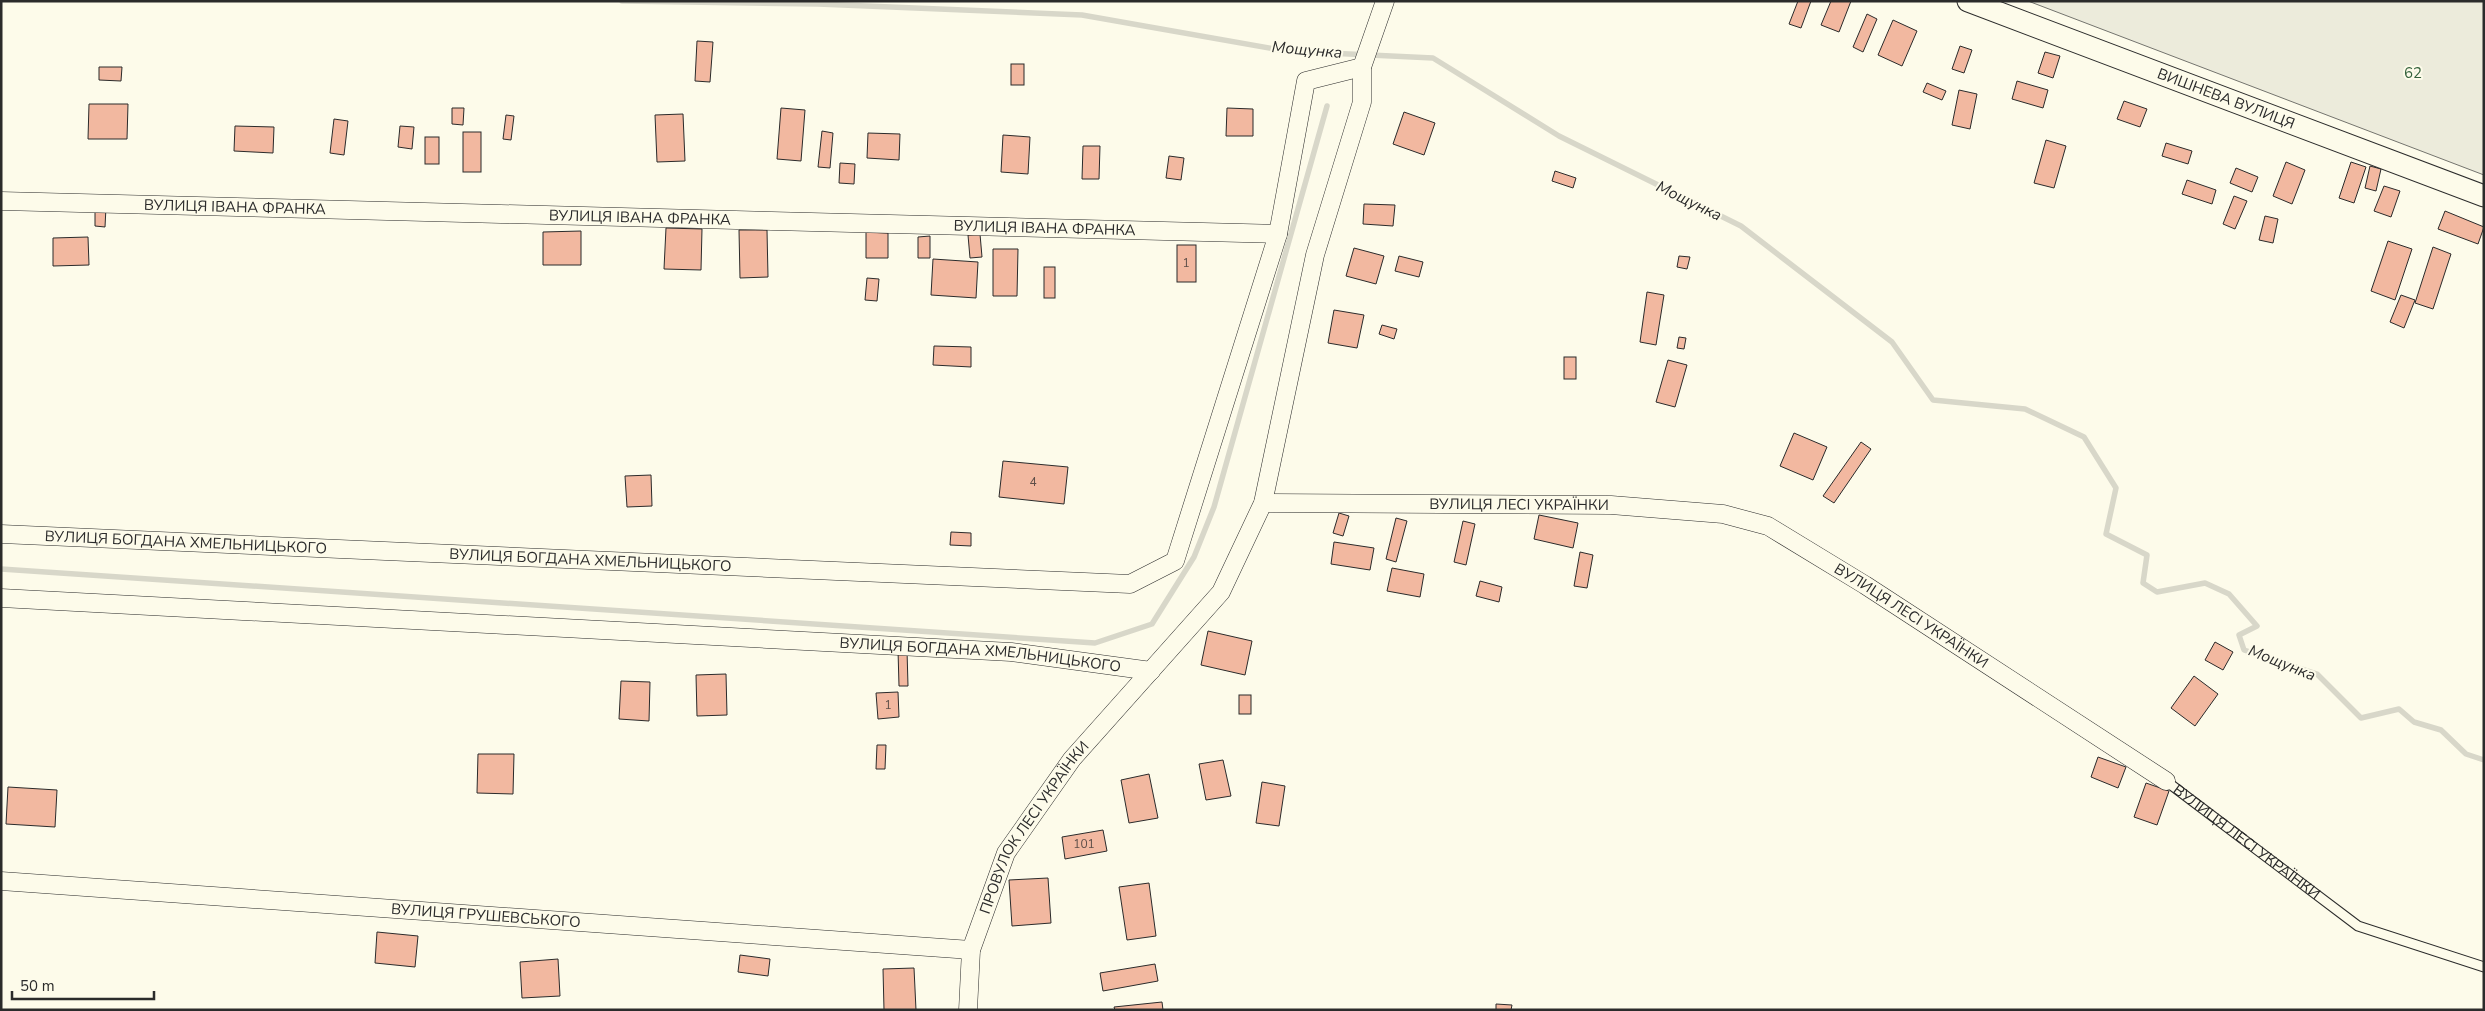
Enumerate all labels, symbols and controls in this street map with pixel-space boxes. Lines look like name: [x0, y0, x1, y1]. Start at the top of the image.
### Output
water label: Мощунка: [1271, 36, 1343, 64]
street label: ВИШНЕВА ВУЛИЦЯ: [2155, 63, 2298, 134]
park label: 62: [2404, 63, 2422, 83]
water label: Мощунка: [1652, 176, 1726, 226]
street label: ВУЛИЦЯ ІВАНА ФРАНКА: [144, 195, 326, 219]
street label: ВУЛИЦЯ ІВАНА ФРАНКА: [549, 205, 731, 230]
street label: ВУЛИЦЯ ІВАНА ФРАНКА: [953, 216, 1136, 240]
house number: 1: [1182, 255, 1190, 271]
house number: 4: [1029, 474, 1037, 490]
street label: ВУЛИЦЯ ЛЕСІ УКРАЇНКИ: [1429, 494, 1609, 515]
street label: ВУЛИЦЯ БОГДАНА ХМЕЛЬНИЦЬКОГО: [44, 526, 327, 558]
street label: ВУЛИЦЯ БОГДАНА ХМЕЛЬНИЦЬКОГО: [449, 544, 732, 576]
street label: ВУЛИЦЯ ЛЕСІ УКРАЇНКИ: [1831, 559, 1992, 673]
street label: ВУЛИЦЯ БОГДАНА ХМЕЛЬНИЦЬКОГО: [839, 633, 1122, 677]
water label: Мощунка: [2245, 640, 2319, 686]
house number: 1: [884, 697, 892, 713]
street label: ПРОВУЛОК ЛЕСІ УКРАЇНКИ: [975, 737, 1093, 917]
street label: ВУЛИЦЯ ЛЕСІ УКРАЇНКИ: [2169, 780, 2324, 904]
house number: 101: [1073, 836, 1095, 852]
street label: ВУЛИЦЯ ГРУШЕВСЬКОГО: [390, 899, 581, 932]
scale bar: [12, 968, 155, 1000]
text: 50 m: [20, 976, 55, 996]

